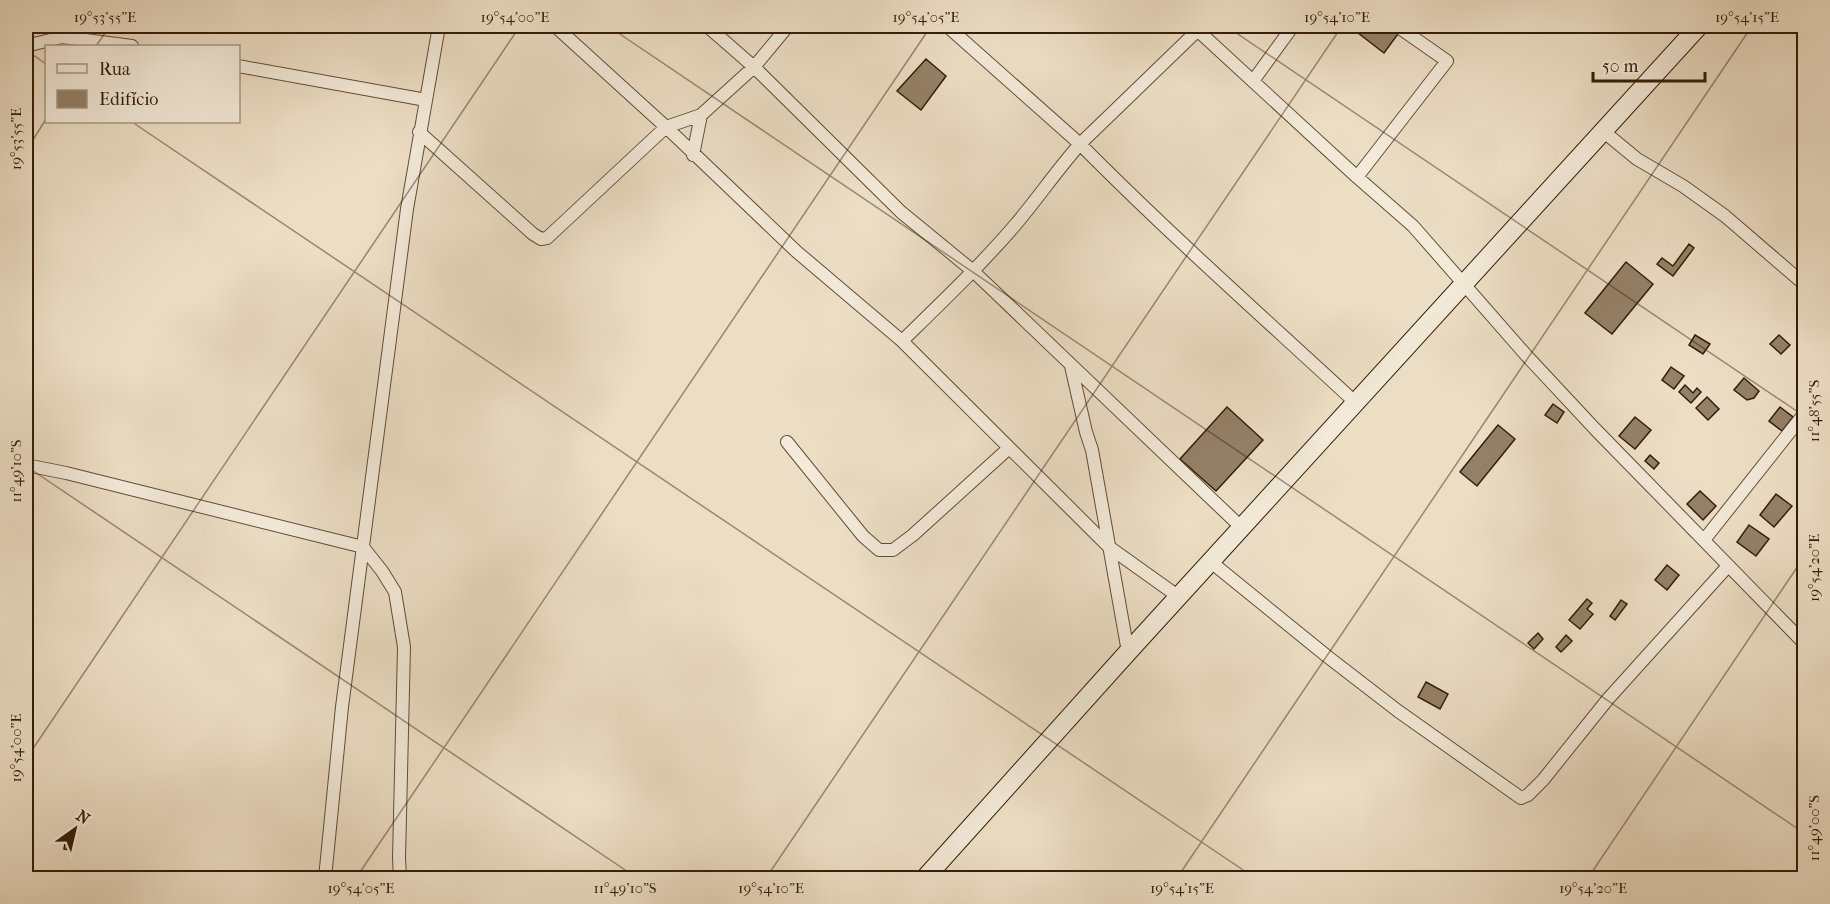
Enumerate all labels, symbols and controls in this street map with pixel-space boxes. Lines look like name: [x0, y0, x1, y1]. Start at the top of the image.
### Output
text: 19°53'55"E: [74, 8, 136, 26]
text: 19°54'00"E: [481, 8, 549, 26]
text: 19°54'05"E: [893, 8, 960, 26]
text: 19°54'10"E: [1304, 8, 1370, 26]
text: 19°54'15"E: [1715, 8, 1779, 26]
legend: [45, 45, 240, 123]
scale bar: [1593, 45, 1706, 83]
text: 50 m: [1602, 56, 1639, 77]
text: Rua: [99, 59, 131, 80]
text: Edifício: [99, 89, 158, 110]
text: 19°53'55"E: [7, 108, 25, 170]
text: 11°48'55"S: [1805, 380, 1823, 442]
text: 11°49'10"S: [7, 439, 25, 503]
text: 19°54'20"E: [1805, 534, 1823, 602]
text: 19°54'00"E: [7, 714, 25, 782]
text: 11°49'00"S: [1805, 795, 1823, 861]
north arrow: [45, 799, 105, 859]
text: N: [73, 806, 94, 829]
text: 19°54'05"E: [328, 879, 395, 897]
text: 11°49'10"S: [593, 879, 657, 897]
text: 19°54'10"E: [738, 879, 804, 897]
text: 19°54'15"E: [1150, 879, 1214, 897]
text: 19°54'20"E: [1559, 879, 1627, 897]

